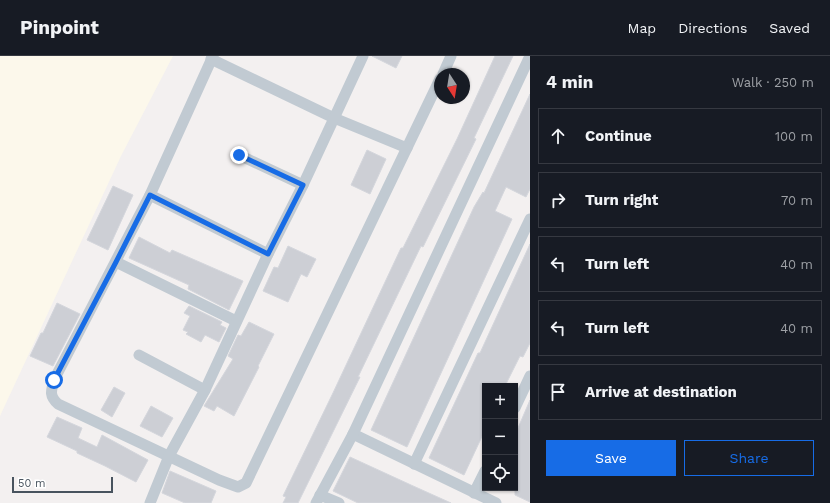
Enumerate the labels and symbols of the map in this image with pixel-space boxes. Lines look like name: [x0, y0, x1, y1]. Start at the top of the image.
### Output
north arrow: [434, 68, 470, 104]
route end: [230, 146, 248, 164]
route start: [45, 371, 63, 389]
scale bar: [12, 475, 113, 494]

